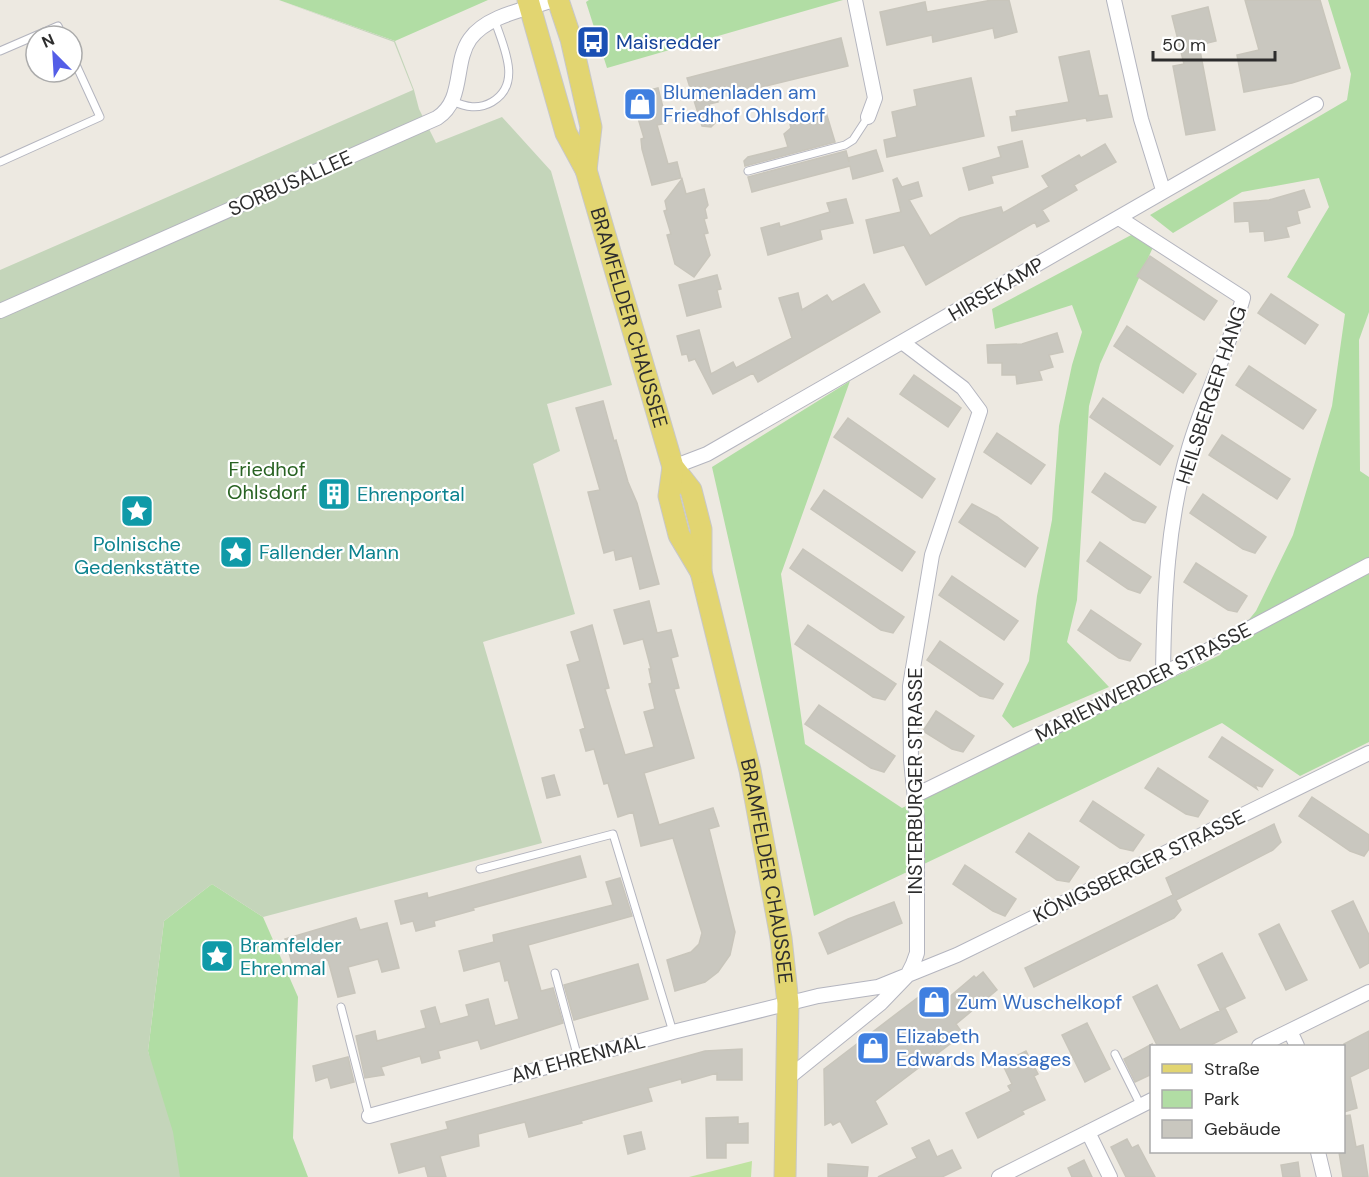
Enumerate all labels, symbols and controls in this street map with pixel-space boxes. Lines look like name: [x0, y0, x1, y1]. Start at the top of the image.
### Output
north arrow: [24, 24, 84, 84]
bus stop icon: Maisredder: [575, 24, 611, 60]
scale bar: [1153, 24, 1274, 62]
text: N: [39, 29, 58, 53]
place label: Maisredder: [616, 29, 721, 55]
text: 50 m: [1162, 33, 1206, 57]
place label: Blumenladen am Friedhof Ohlsdorf: [663, 79, 826, 128]
shop icon: Blumenladen am Friedhof Ohlsdorf: [622, 86, 658, 122]
street label: SORBUSALLEE: [224, 144, 356, 222]
street label: BRAMFELDER CHAUSSEE: [585, 204, 674, 431]
street label: HIRSEKAMP: [943, 251, 1049, 327]
street label: HEILSBERGER HANG: [1170, 303, 1252, 487]
park label: Friedhof Ohlsdorf: [227, 456, 307, 505]
building icon: Ehrenportal: [316, 476, 352, 512]
place label: Ehrenportal: [357, 481, 465, 507]
place icon: Polnische Gedenkstätte: [119, 493, 155, 529]
place label: Polnische Gedenkstätte: [74, 531, 200, 580]
place icon: Fallender Mann: [218, 534, 254, 570]
place label: Fallender Mann: [259, 539, 399, 565]
street label: MARIENWERDER STRASSE: [1031, 616, 1255, 748]
street label: INSTERBURGER STRASSE: [902, 668, 928, 895]
street label: BRAMFELDER CHAUSSEE: [735, 756, 799, 985]
street label: KÖNIGSBERGER STRASSE: [1029, 803, 1249, 929]
place label: Bramfelder Ehrenmal: [240, 932, 342, 981]
place icon: Bramfelder Ehrenmal: [199, 938, 235, 974]
shop icon: Zum Wuschelkopf: [916, 984, 952, 1020]
place label: Zum Wuschelkopf: [957, 989, 1122, 1015]
place label: Elizabeth Edwards Massages: [896, 1023, 1071, 1072]
street label: AM EHRENMAL: [508, 1028, 648, 1088]
shop icon: Elizabeth Edwards Massages: [855, 1030, 891, 1066]
legend: [1150, 1045, 1345, 1153]
text: Straße: [1204, 1057, 1260, 1081]
text: Park: [1204, 1087, 1240, 1111]
text: Gebäude: [1204, 1117, 1281, 1141]

